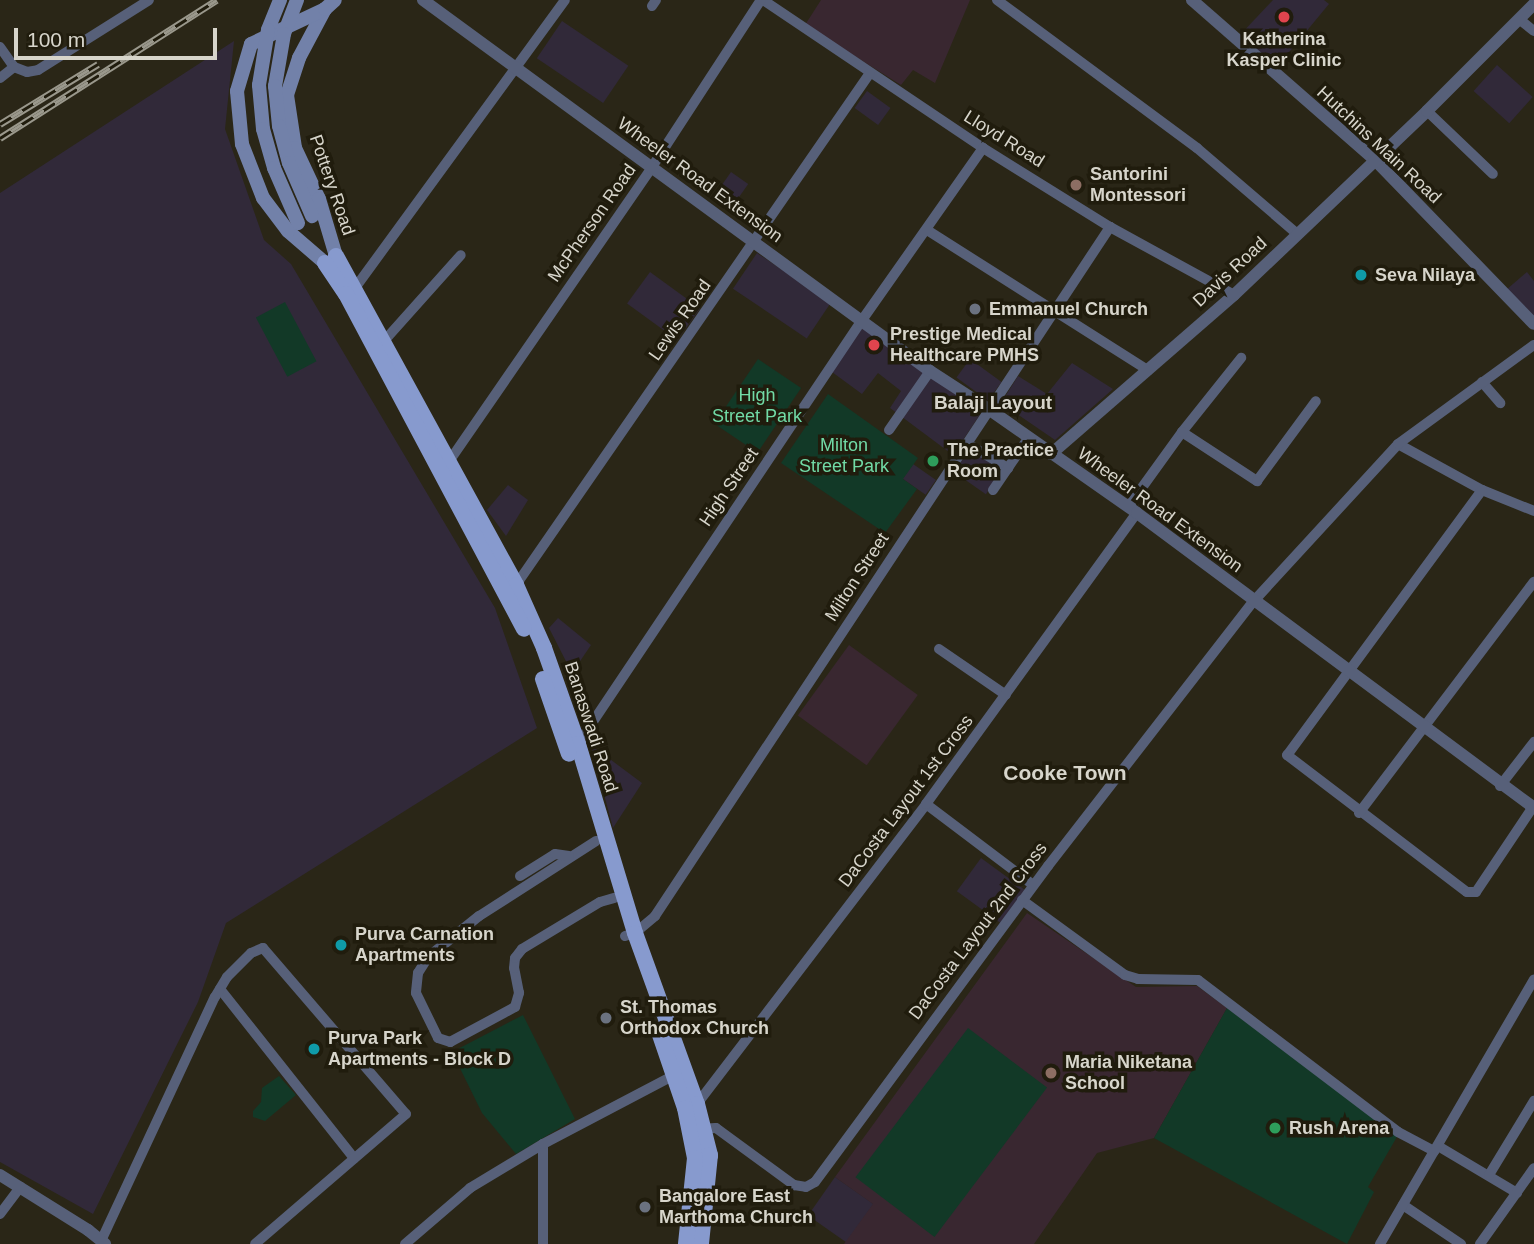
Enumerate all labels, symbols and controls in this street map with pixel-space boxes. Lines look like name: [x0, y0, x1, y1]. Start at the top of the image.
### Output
marker: Katherina Kasper Clinic: [1274, 7, 1294, 27]
scale bar: [18, 14, 220, 58]
text: 100 m: [27, 28, 85, 51]
place label: Katherina Kasper Clinic: [1226, 29, 1342, 72]
street label: Hutchins Main Road: [1312, 82, 1446, 208]
street label: Lloyd Road: [960, 106, 1048, 172]
street label: Wheeler Road Extension: [613, 113, 787, 247]
street label: Pottery Road: [305, 132, 359, 238]
street label: McPherson Road: [543, 160, 641, 286]
place label: Santorini Montessori: [1090, 164, 1186, 206]
marker: Santorini Montessori: [1068, 177, 1084, 193]
street label: Davis Road: [1189, 232, 1271, 312]
place label: Seva Nilaya: [1375, 264, 1475, 286]
marker: Seva Nilaya: [1353, 267, 1369, 283]
street label: Lewis Road: [644, 275, 716, 365]
place label: Emmanuel Church: [989, 298, 1148, 320]
marker: Emmanuel Church: [967, 301, 983, 317]
place label: Prestige Medical Healthcare PMHS: [890, 324, 1039, 366]
marker: Prestige Medical Healthcare PMHS: [864, 335, 884, 355]
park label: High Street Park: [712, 385, 802, 428]
district label: Balaji Layout: [934, 392, 1052, 414]
park label: Milton Street Park: [799, 435, 889, 478]
place label: The Practice Room: [947, 440, 1054, 482]
street label: Wheeler Road Extension: [1073, 443, 1247, 577]
street label: High Street: [695, 444, 763, 530]
marker: The Practice Room: [925, 453, 941, 469]
street label: Milton Street: [820, 529, 894, 625]
street label: Banaswadi Road: [560, 659, 622, 795]
street label: DaCosta Layout 1st Cross: [834, 711, 978, 891]
district label: Cooke Town: [1003, 760, 1127, 786]
street label: DaCosta Layout 2nd Cross: [904, 838, 1052, 1024]
place label: Purva Carnation Apartments: [355, 924, 494, 967]
marker: Purva Carnation Apartments: [333, 937, 349, 953]
place label: St. Thomas Orthodox Church: [620, 997, 769, 1040]
marker: St. Thomas Orthodox Church: [598, 1010, 614, 1026]
place label: Purva Park Apartments - Block D: [328, 1028, 511, 1070]
marker: Purva Park Apartments - Block D: [306, 1041, 322, 1057]
place label: Maria Niketana School: [1065, 1052, 1192, 1094]
marker: Maria Niketana School: [1043, 1065, 1059, 1081]
place label: Rush Arena: [1289, 1117, 1390, 1139]
marker: Rush Arena: [1267, 1120, 1283, 1136]
place label: Bangalore East Marthoma Church: [659, 1186, 813, 1228]
marker: Bangalore East Marthoma Church: [637, 1199, 653, 1215]

